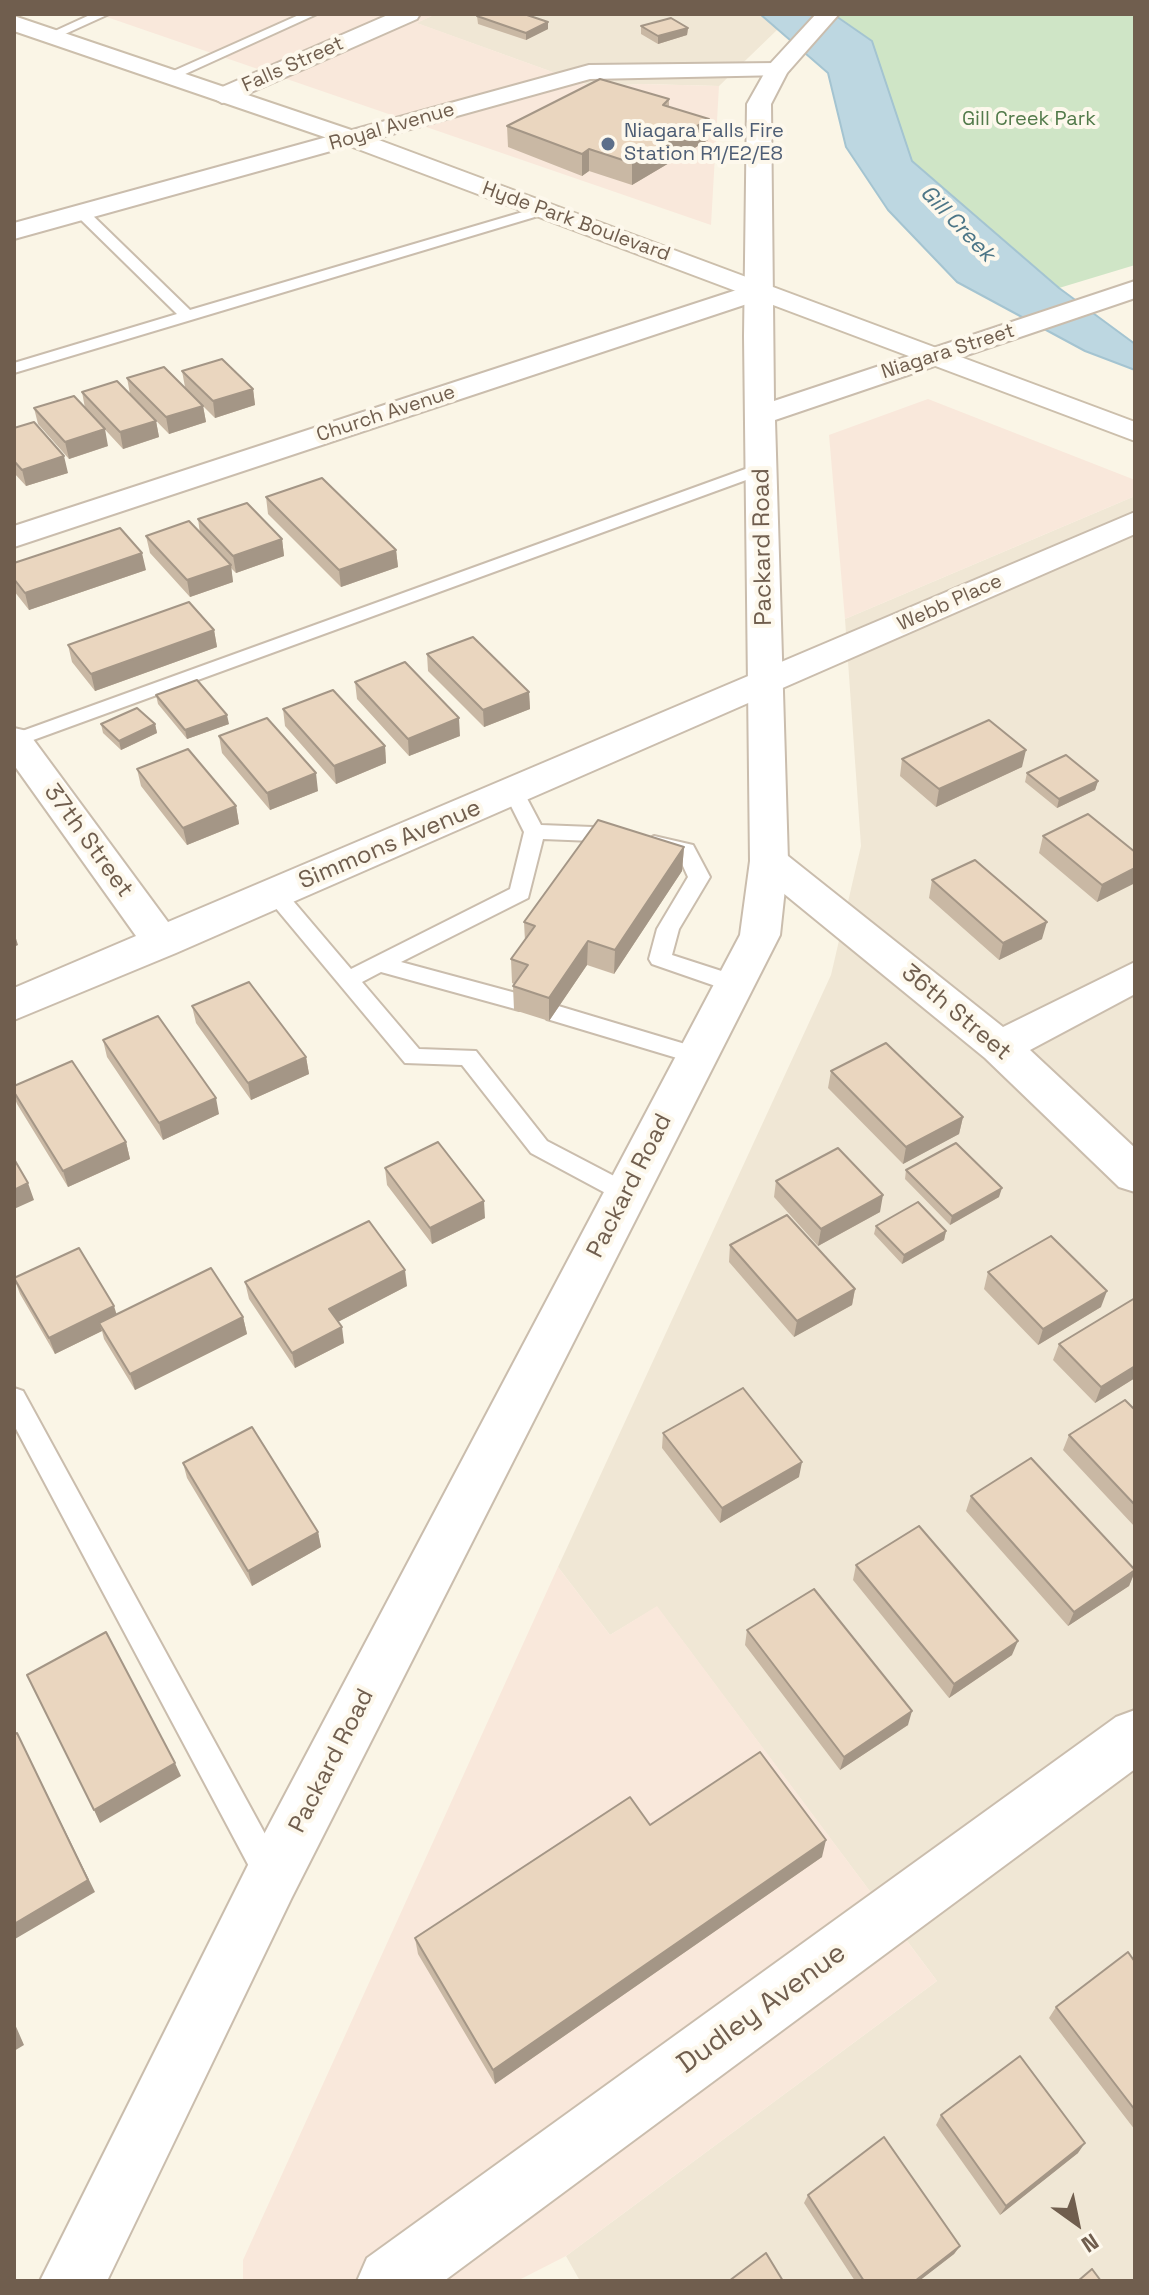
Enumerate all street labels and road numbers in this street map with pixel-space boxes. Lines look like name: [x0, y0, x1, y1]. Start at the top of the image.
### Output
street label: Falls Street: [238, 32, 348, 98]
street label: Royal Avenue: [327, 98, 457, 156]
street label: Hyde Park Boulevard: [479, 177, 673, 267]
street label: Niagara Street: [878, 319, 1018, 385]
street label: Church Avenue: [314, 380, 458, 448]
street label: Packard Road: [747, 468, 779, 626]
street label: Webb Place: [894, 569, 1006, 637]
street label: 37th Street: [37, 779, 139, 903]
street label: Simmons Avenue: [295, 794, 485, 896]
street label: 36th Street: [895, 959, 1017, 1067]
street label: Packard Road: [581, 1109, 679, 1263]
street label: Packard Road: [283, 1684, 381, 1838]
street label: Dudley Avenue: [671, 1937, 853, 2081]

